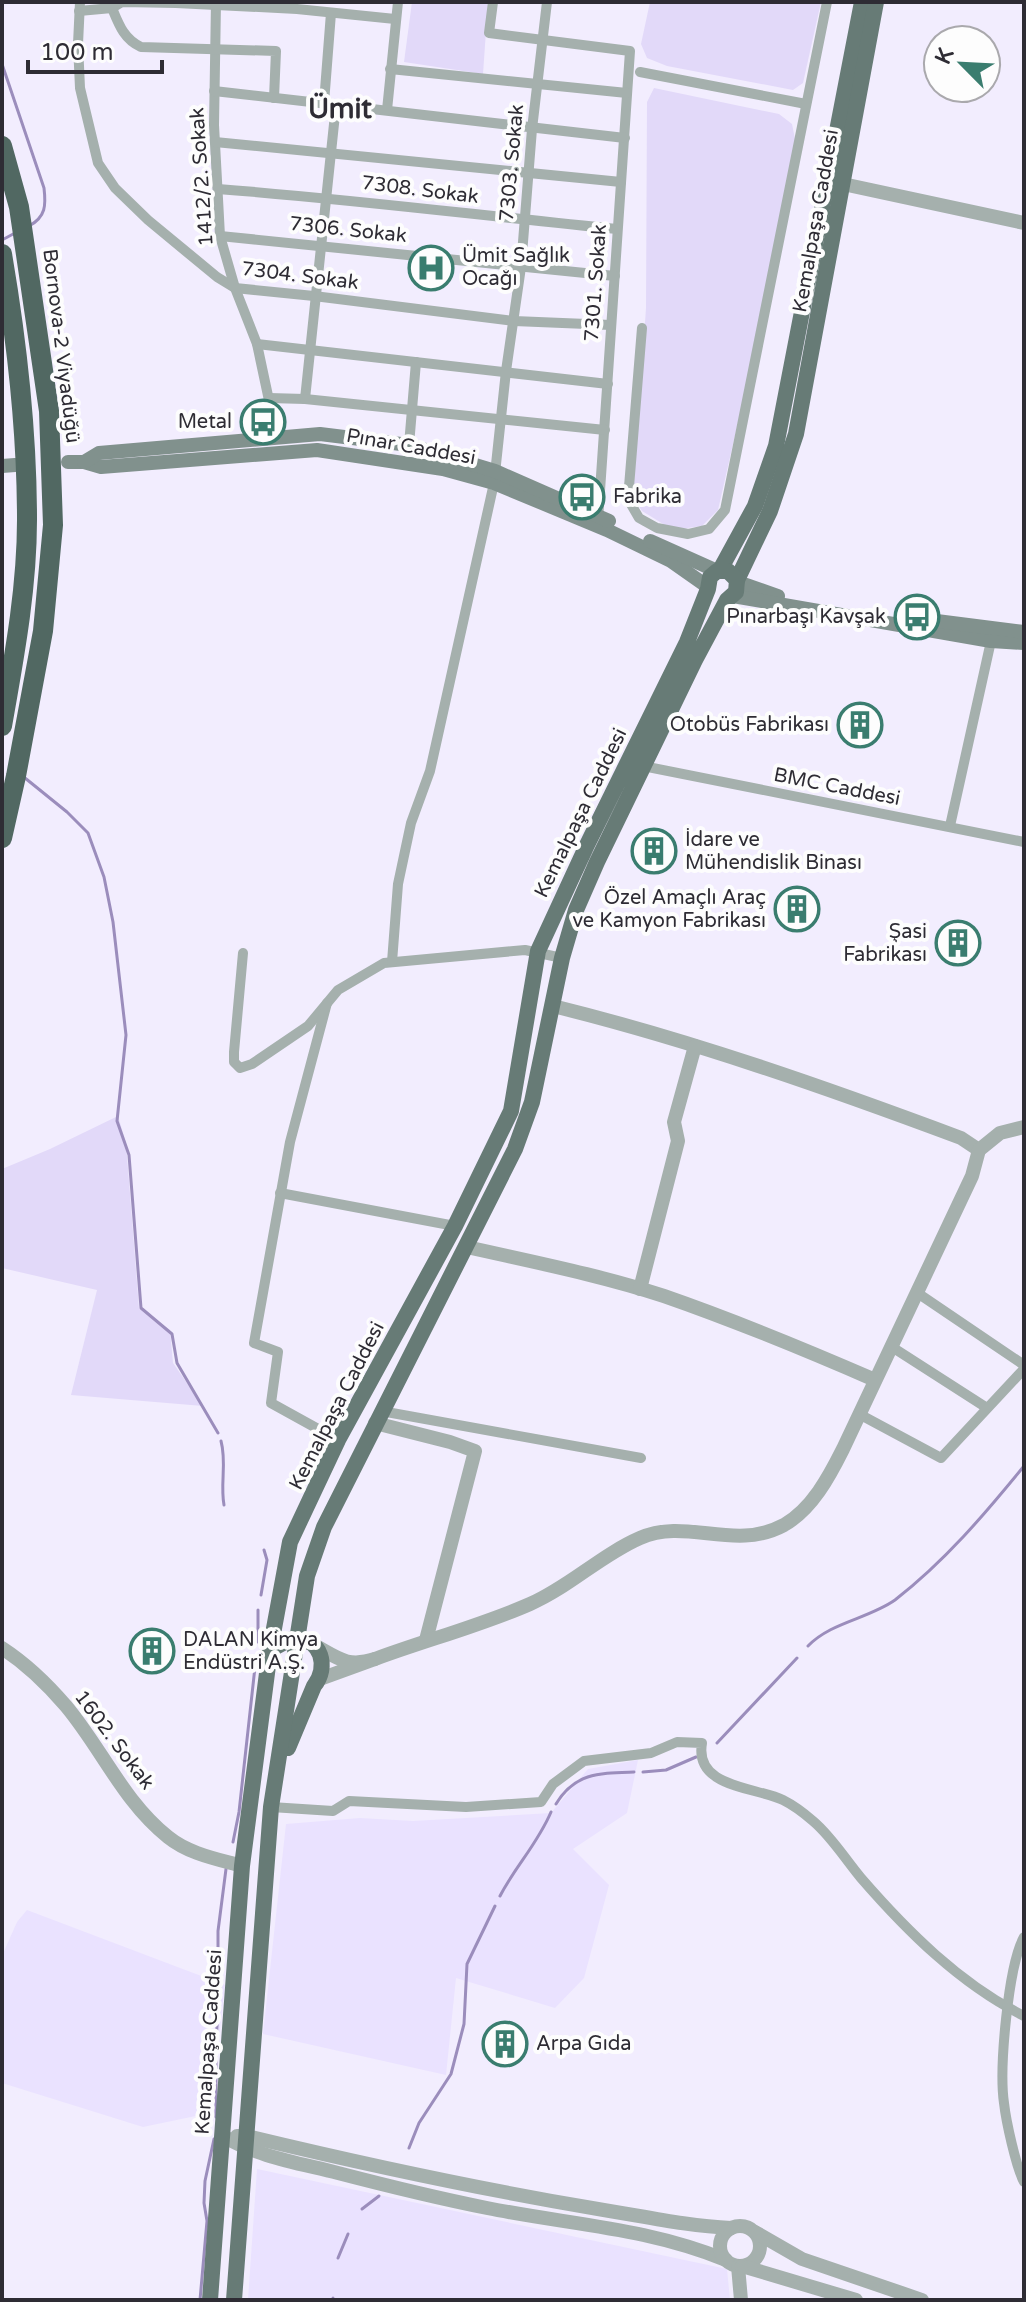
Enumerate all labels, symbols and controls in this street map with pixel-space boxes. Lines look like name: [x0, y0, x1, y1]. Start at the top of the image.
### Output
scale bar: [28, 24, 162, 74]
north arrow: [922, 24, 1002, 104]
text: 100 m: [40, 38, 114, 67]
text: K: [930, 44, 960, 68]
district label: Ümit: [308, 92, 372, 126]
street label: 7303. Sokak: [495, 103, 529, 223]
street label: 1412/2. Sokak: [185, 107, 219, 247]
street label: Kemalpaşa Caddesi: [788, 128, 844, 314]
street label: 7308. Sokak: [360, 171, 480, 209]
street label: 7306. Sokak: [288, 212, 408, 248]
street label: 7301. Sokak: [580, 223, 612, 343]
place label: Ümit Sağlık Ocağı: [462, 243, 570, 291]
hospital icon: Ümit Sağlık Ocağı: [407, 244, 455, 292]
street label: Bornova-2 Viyadüğü: [37, 247, 85, 445]
street label: 7304. Sokak: [240, 257, 360, 295]
bus stop icon: Metal: [239, 398, 287, 446]
place label: Metal: [178, 410, 232, 434]
street label: Pınar Caddesi: [344, 424, 478, 470]
bus stop icon: Fabrika: [558, 473, 606, 521]
place label: Fabrika: [613, 485, 682, 509]
bus stop icon: Pınarbaşı Kavşak: [893, 593, 941, 641]
place label: Pınarbaşı Kavşak: [726, 605, 886, 629]
building icon: Otobüs Fabrikası: [836, 701, 884, 749]
place label: Otobüs Fabrikası: [670, 713, 829, 737]
street label: Kemalpaşa Caddesi: [530, 724, 632, 902]
street label: BMC Caddesi: [772, 763, 902, 811]
building icon: İdare ve Mühendislik Binası: [630, 827, 678, 875]
place label: İdare ve Mühendislik Binası: [685, 828, 862, 875]
place label: Özel Amaçlı Araç ve Kamyon Fabrikası: [572, 885, 766, 933]
building icon: Özel Amaçlı Araç ve Kamyon Fabrikası: [773, 885, 821, 933]
building icon: Şasi Fabrikası: [934, 919, 982, 967]
place label: Şasi Fabrikası: [843, 920, 927, 967]
street label: Kemalpaşa Caddesi: [284, 1318, 390, 1494]
building icon: DALAN Kimya Endüstri A.Ş.: [128, 1627, 176, 1675]
place label: DALAN Kimya Endüstri A.Ş.: [183, 1628, 318, 1675]
street label: 1602. Sokak: [69, 1686, 159, 1794]
street label: Kemalpaşa Caddesi: [191, 1949, 227, 2135]
building icon: Arpa Gıda: [481, 2020, 529, 2068]
place label: Arpa Gıda: [536, 2032, 632, 2056]

